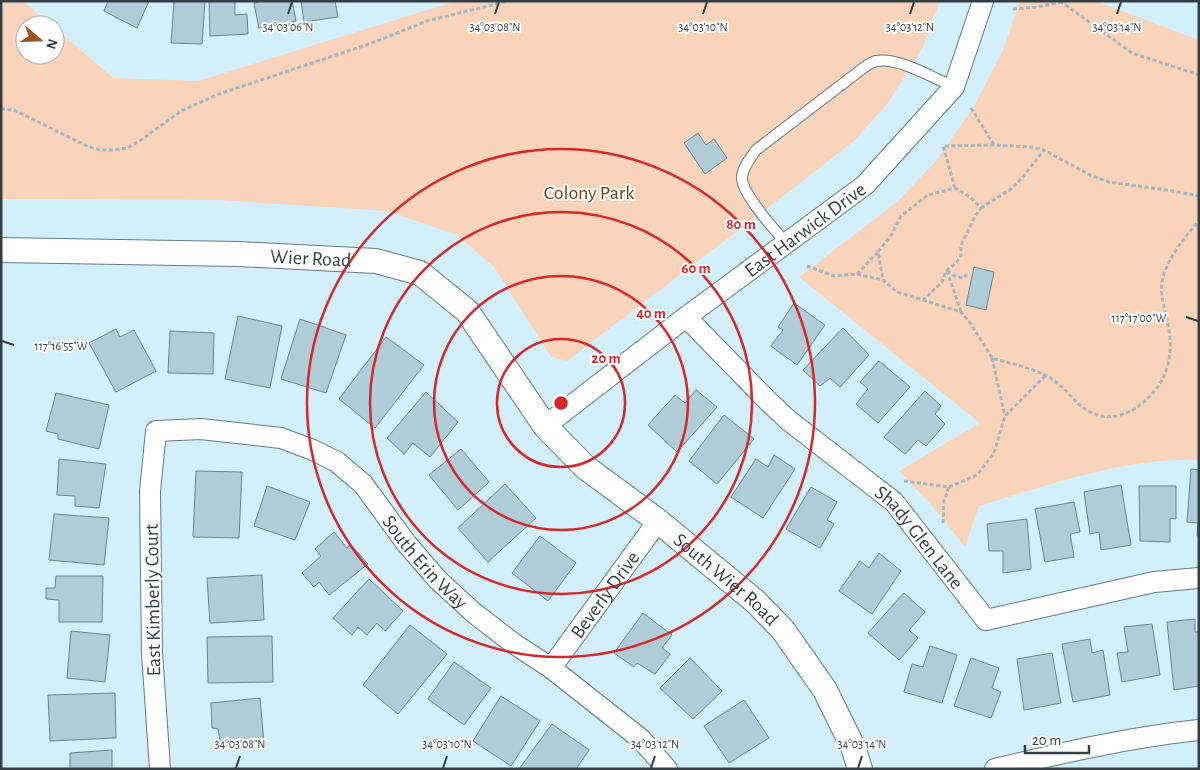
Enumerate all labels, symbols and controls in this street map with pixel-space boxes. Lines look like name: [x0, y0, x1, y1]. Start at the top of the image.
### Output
north arrow: [15, 15, 65, 65]
text: 34°03'06"N: [262, 21, 314, 33]
text: 34°03'08"N: [469, 21, 521, 33]
text: 34°03'10"N: [678, 21, 728, 33]
text: 34°03'12"N: [886, 21, 934, 33]
text: 34°03'14"N: [1093, 21, 1141, 33]
text: N: [43, 37, 60, 51]
street label: East Harwick Drive: [741, 179, 870, 281]
park label: Colony Park: [544, 183, 634, 203]
text: 80 m: [726, 217, 756, 232]
street label: Wier Road: [270, 247, 352, 271]
text: 60 m: [681, 261, 711, 276]
text: 40 m: [636, 306, 666, 321]
text: 117°17'00"W: [1112, 312, 1167, 324]
text: 117°16'55"W: [35, 340, 88, 352]
text: 20 m: [591, 351, 621, 366]
centre of rings: [552, 394, 570, 412]
street label: Shady Glen Lane: [871, 482, 967, 593]
street label: South Erin Way: [378, 512, 472, 613]
street label: East Kimberly Court: [142, 523, 164, 677]
street label: South Wier Road: [670, 530, 782, 630]
street label: Beverly Drive: [567, 548, 643, 642]
scale bar: [1025, 722, 1089, 754]
text: 20 m: [1032, 733, 1061, 748]
text: 34°03'08"N: [214, 738, 266, 750]
text: 34°03'10"N: [422, 738, 472, 750]
text: 34°03'12"N: [631, 738, 679, 750]
text: 34°03'14"N: [838, 738, 886, 750]

